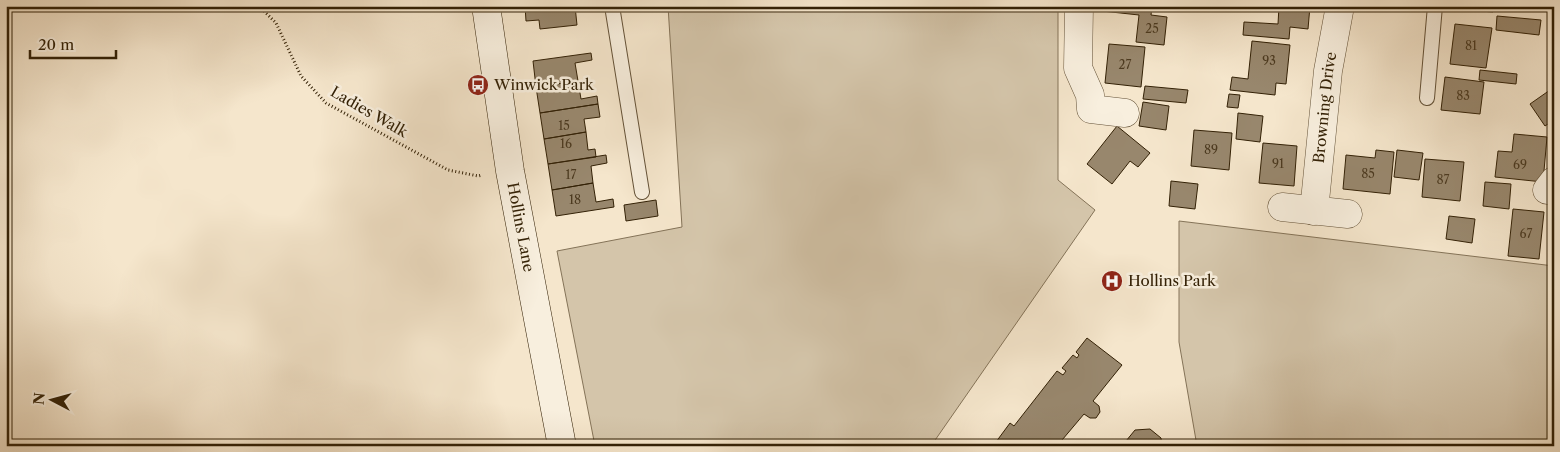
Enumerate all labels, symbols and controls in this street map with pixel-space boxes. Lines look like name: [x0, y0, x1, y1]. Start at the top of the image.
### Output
house number: 25: [1145, 21, 1159, 36]
scale bar: [30, 28, 116, 60]
text: 20 m: [38, 35, 74, 54]
house number: 81: [1465, 38, 1477, 53]
street label: Browning Drive: [1309, 50, 1340, 164]
house number: 93: [1262, 53, 1276, 68]
house number: 27: [1119, 57, 1131, 72]
bus stop icon: Winwick Park: [466, 73, 490, 97]
place label: Winwick Park: [493, 75, 595, 94]
street label: Ladies Walk: [327, 82, 412, 142]
house number: 83: [1456, 88, 1470, 103]
house number: 15: [558, 118, 570, 133]
house number: 16: [560, 136, 572, 151]
house number: 89: [1204, 142, 1218, 157]
house number: 91: [1272, 156, 1284, 171]
house number: 69: [1513, 157, 1527, 172]
house number: 85: [1361, 166, 1375, 181]
house number: 17: [566, 167, 577, 182]
house number: 87: [1436, 172, 1450, 187]
street label: Hollins Lane: [503, 181, 539, 274]
house number: 18: [569, 192, 581, 207]
house number: 67: [1520, 226, 1532, 241]
hospital icon: Hollins Park: [1100, 269, 1124, 293]
place label: Hollins Park: [1128, 271, 1217, 290]
north arrow: [28, 374, 78, 424]
text: N: [29, 392, 49, 406]

